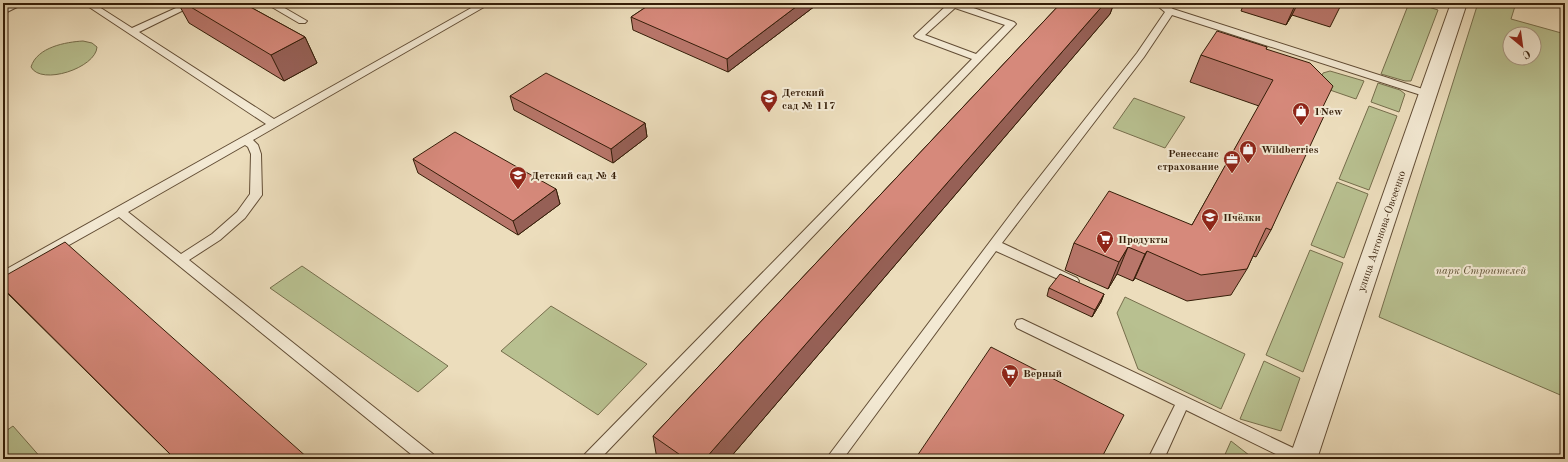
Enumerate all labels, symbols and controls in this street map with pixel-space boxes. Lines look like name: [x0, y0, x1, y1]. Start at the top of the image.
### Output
north arrow: [1502, 26, 1542, 66]
text: С: [1520, 47, 1532, 60]
school or university icon: Детский сад № 117: [759, 88, 779, 113]
place label: Детский сад № 117: [782, 88, 835, 112]
shop icon: 1New: [1291, 101, 1311, 126]
place label: 1New: [1314, 107, 1343, 118]
shop icon: Wildberries: [1238, 139, 1258, 164]
place label: Wildberries: [1261, 145, 1319, 156]
place label: Ренессанс страхование: [1157, 149, 1219, 173]
office icon: Ренессанс страхование: [1222, 149, 1242, 174]
school or university icon: Детский сад № 4: [508, 165, 528, 190]
street label: улица Антонова-Овсеенко: [1356, 169, 1408, 294]
place label: Детский сад № 4: [531, 171, 617, 182]
school or university icon: Пчёлки: [1200, 207, 1220, 232]
place label: Пчёлки: [1223, 213, 1261, 224]
supermarket icon: Продукты: [1095, 229, 1115, 254]
place label: Продукты: [1118, 235, 1169, 246]
park label: парк Строителей: [1436, 266, 1527, 277]
supermarket icon: Верный: [1000, 363, 1020, 388]
place label: Верный: [1023, 369, 1062, 380]

